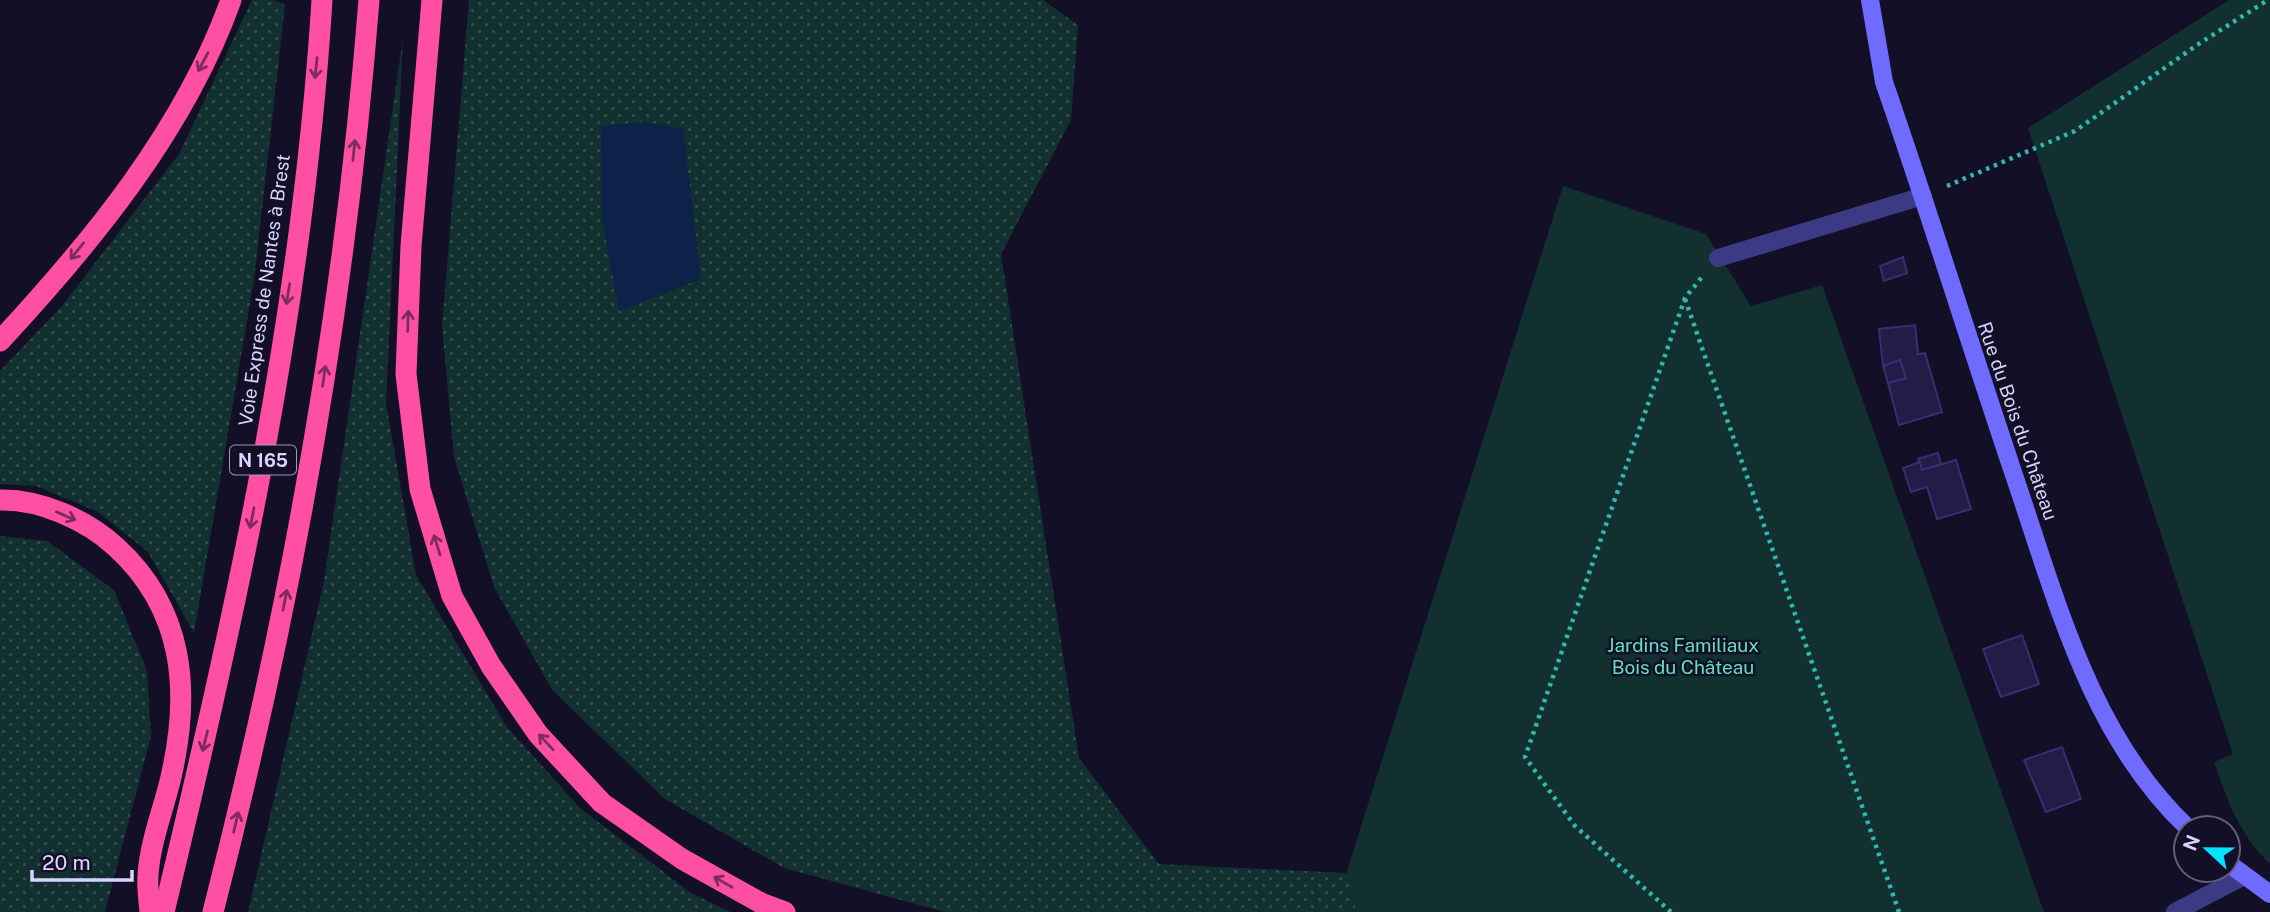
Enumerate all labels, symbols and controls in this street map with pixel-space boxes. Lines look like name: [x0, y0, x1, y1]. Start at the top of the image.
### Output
one-way arrow: [196, 51, 210, 72]
one-way arrow: [309, 56, 322, 79]
one-way arrow: [347, 140, 360, 162]
street label: Voie Express de Nantes à Brest: [234, 153, 294, 427]
one-way arrow: [70, 241, 85, 260]
one-way arrow: [282, 282, 295, 305]
one-way arrow: [401, 310, 414, 333]
street label: Rue du Bois du Château: [1974, 319, 2062, 523]
one-way arrow: [318, 365, 331, 388]
road number: N 165: [230, 446, 296, 474]
one-way arrow: [245, 506, 259, 529]
one-way arrow: [55, 510, 76, 523]
one-way arrow: [430, 534, 443, 556]
one-way arrow: [278, 589, 292, 612]
park label: Jardins Familiaux Bois du Château: [1607, 634, 1759, 678]
one-way arrow: [198, 729, 211, 752]
one-way arrow: [538, 733, 554, 751]
one-way arrow: [229, 811, 243, 834]
north arrow: [2172, 814, 2242, 884]
text: N: [2178, 832, 2204, 854]
scale bar: [32, 838, 131, 882]
text: 20 m: [42, 850, 91, 875]
one-way arrow: [714, 875, 734, 889]

